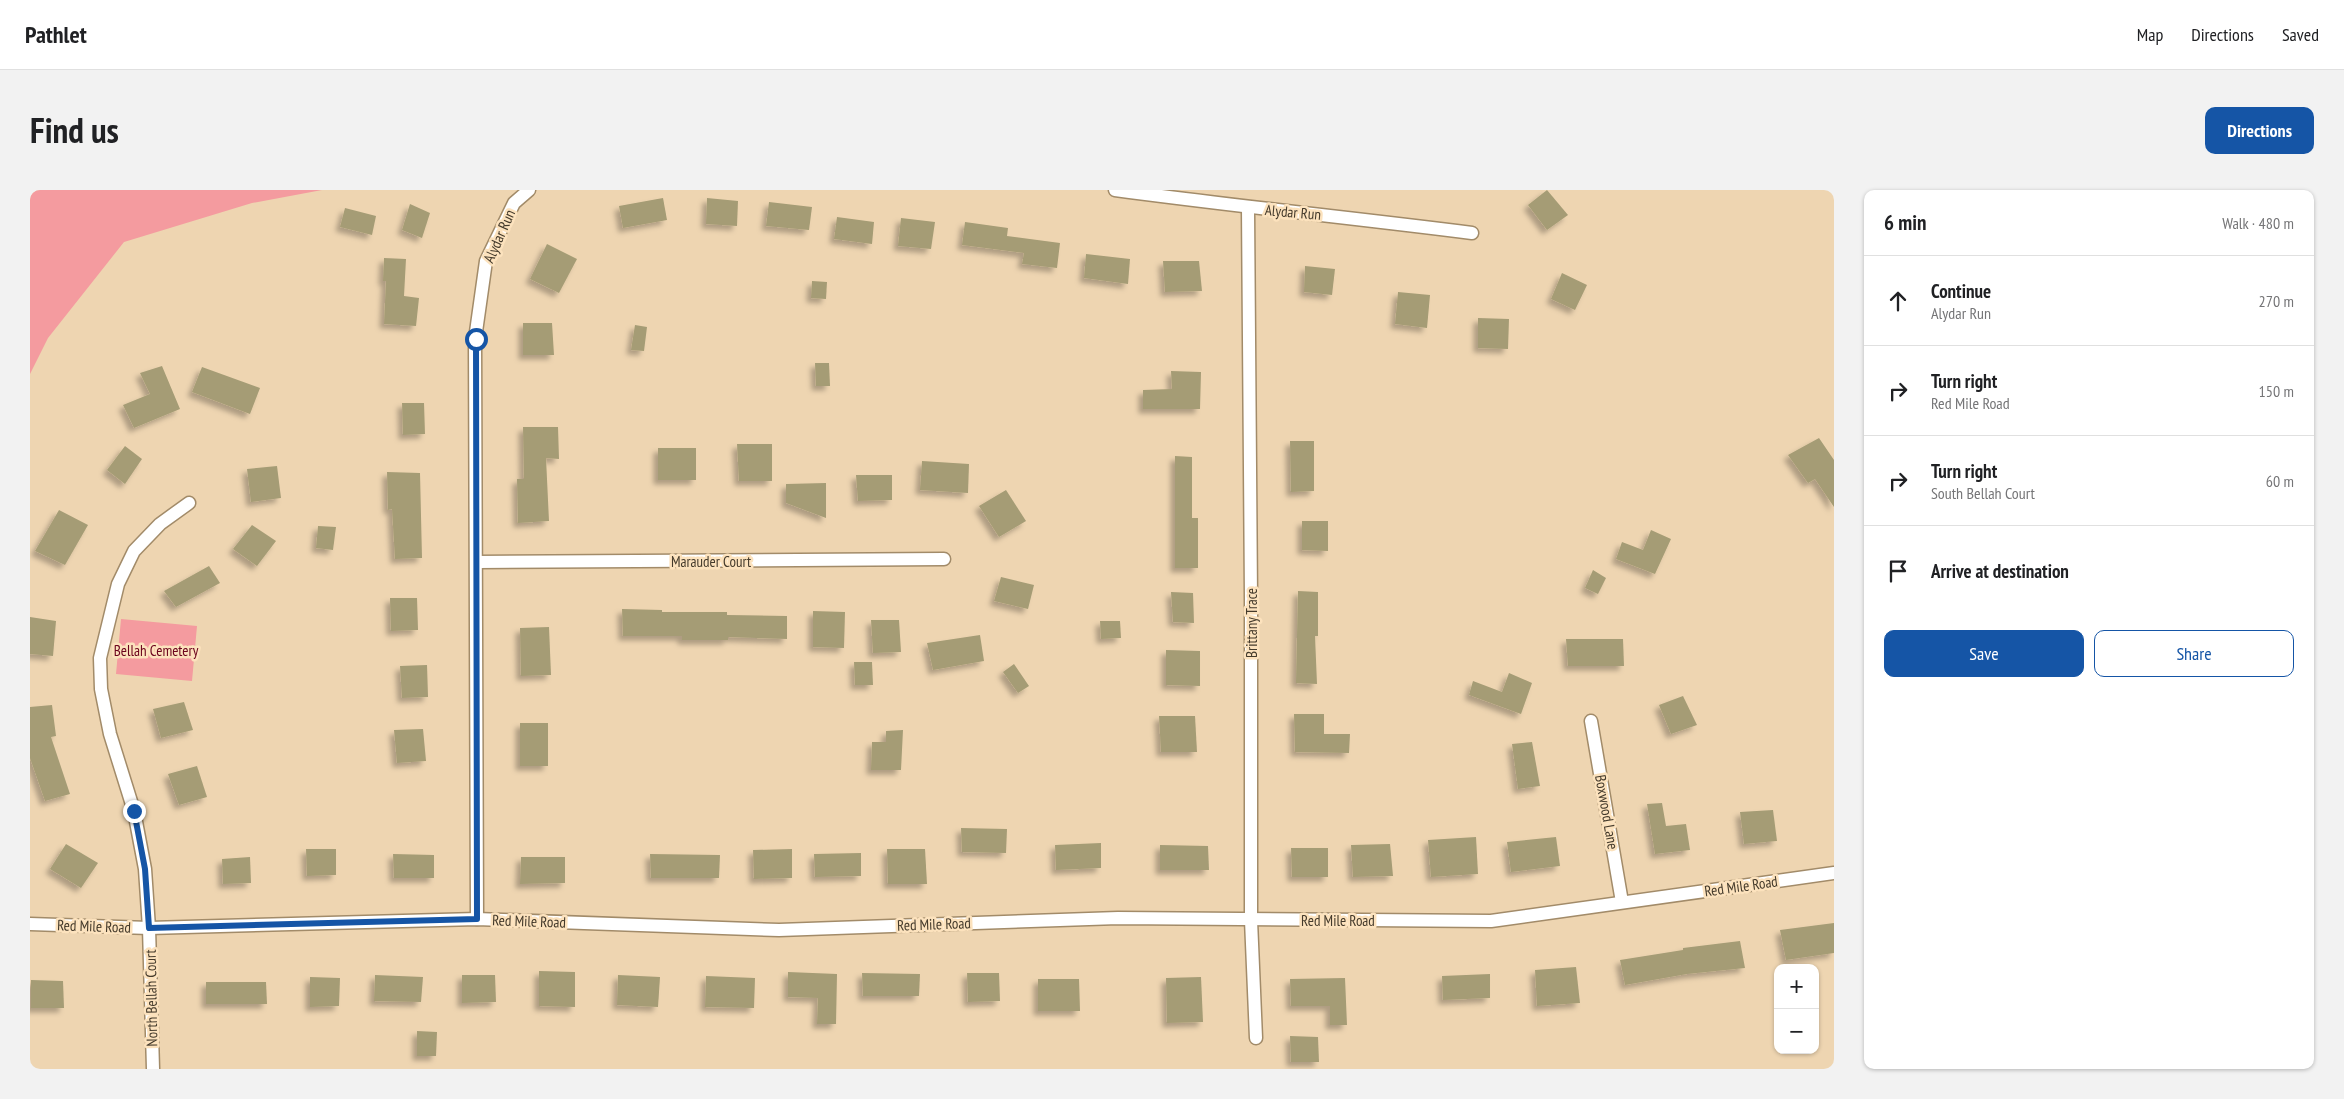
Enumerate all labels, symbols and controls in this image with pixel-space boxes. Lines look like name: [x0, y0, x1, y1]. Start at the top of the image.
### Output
text: Pathlet: [25, 19, 87, 50]
text: Map: [2137, 23, 2163, 46]
text: Directions: [2191, 23, 2254, 46]
text: Saved: [2282, 23, 2319, 46]
text: Find us: [30, 107, 119, 153]
button: Directions: [2205, 107, 2314, 154]
street label: Alydar Run: [1264, 200, 1322, 224]
street label: Alydar Run: [479, 206, 519, 266]
text: 6 min: [1884, 209, 1926, 236]
text: Walk · 480 m: [2222, 213, 2294, 233]
text: Continue: [1931, 279, 1991, 303]
icon: ahead: [1884, 287, 1912, 315]
text: 270 m: [2259, 291, 2294, 311]
text: Alydar Run: [1931, 303, 1991, 323]
route start: [465, 328, 488, 351]
text: Turn right: [1931, 369, 1997, 393]
icon: right: [1884, 377, 1912, 405]
text: 150 m: [2259, 381, 2294, 401]
text: Red Mile Road: [1931, 393, 2010, 413]
text: Turn right: [1931, 459, 1997, 483]
icon: right: [1884, 467, 1912, 495]
text: 60 m: [2266, 471, 2294, 491]
text: South Bellah Court: [1931, 483, 2035, 503]
street label: Marauder Court: [671, 552, 751, 571]
icon: arrive: [1884, 557, 1912, 585]
text: Arrive at destination: [1931, 559, 2069, 583]
street label: Brittany Trace: [1242, 588, 1261, 658]
button: Save: [1884, 630, 2084, 677]
button: Share: [2094, 630, 2294, 677]
park label: Bellah Cemetery: [114, 641, 199, 660]
street label: Boxwood Lane: [1591, 773, 1623, 851]
route end: [123, 800, 146, 823]
street label: Red Mile Road: [1703, 871, 1779, 901]
street label: Red Mile Road: [492, 910, 566, 932]
street label: Red Mile Road: [1301, 911, 1375, 930]
street label: Red Mile Road: [897, 913, 971, 935]
street label: Red Mile Road: [57, 915, 131, 937]
street label: North Bellah Court: [141, 949, 161, 1047]
map controls: [1774, 964, 1819, 1054]
button: +: [1774, 964, 1819, 1009]
button: −: [1774, 1009, 1819, 1054]

